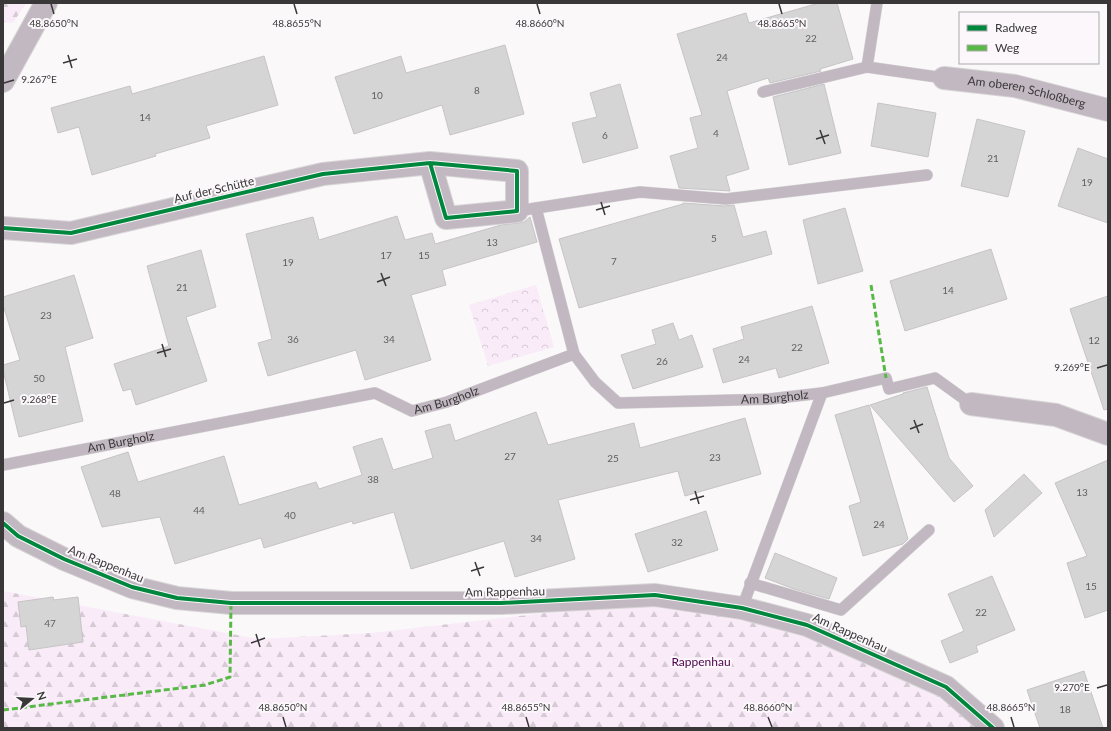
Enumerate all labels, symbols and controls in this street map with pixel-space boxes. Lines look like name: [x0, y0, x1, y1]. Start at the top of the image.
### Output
legend: [959, 12, 1099, 64]
text: 48.8650°N: [30, 17, 78, 29]
text: 48.8655°N: [273, 17, 321, 29]
text: 48.8660°N: [516, 17, 564, 29]
text: 48.8665°N: [758, 17, 806, 29]
text: Radweg: [995, 20, 1037, 35]
house number: 22: [805, 32, 817, 44]
text: Weg: [995, 40, 1019, 55]
house number: 24: [716, 51, 728, 63]
text: 9.267°E: [21, 73, 57, 85]
street label: Am oberen Schloßberg: [967, 73, 1087, 111]
house number: 8: [474, 84, 480, 96]
house number: 10: [371, 89, 383, 101]
house number: 14: [139, 111, 151, 123]
house number: 4: [713, 127, 719, 139]
house number: 6: [602, 129, 608, 141]
house number: 21: [987, 152, 999, 164]
street label: Auf der Schütte: [172, 173, 256, 206]
house number: 19: [1081, 176, 1093, 188]
house number: 5: [711, 232, 717, 244]
house number: 13: [486, 236, 498, 248]
house number: 17: [380, 249, 392, 261]
house number: 15: [418, 249, 430, 261]
house number: 7: [611, 255, 617, 267]
house number: 19: [282, 256, 294, 268]
house number: 21: [176, 281, 188, 293]
house number: 14: [942, 284, 954, 296]
house number: 23: [40, 309, 52, 321]
house number: 36: [287, 333, 299, 345]
house number: 34: [383, 333, 395, 345]
house number: 12: [1088, 334, 1100, 346]
house number: 22: [791, 341, 803, 353]
house number: 24: [738, 353, 750, 365]
house number: 26: [656, 355, 668, 367]
text: 9.269°E: [1054, 361, 1090, 373]
house number: 50: [33, 372, 45, 384]
street label: Am Burgholz: [412, 382, 481, 417]
street label: Am Burgholz: [741, 387, 810, 407]
text: 9.268°E: [21, 393, 57, 405]
street label: Am Burgholz: [86, 428, 156, 456]
house number: 27: [504, 450, 516, 462]
house number: 23: [709, 451, 721, 463]
house number: 25: [607, 452, 619, 464]
house number: 38: [367, 473, 379, 485]
house number: 13: [1076, 486, 1088, 498]
house number: 48: [109, 487, 121, 499]
house number: 44: [193, 504, 205, 516]
house number: 40: [284, 509, 296, 521]
house number: 24: [873, 518, 885, 530]
house number: 34: [530, 532, 542, 544]
house number: 32: [671, 536, 683, 548]
street label: Am Rappenhau: [66, 542, 146, 586]
house number: 15: [1085, 580, 1097, 592]
street label: Am Rappenhau: [465, 583, 545, 600]
house number: 22: [975, 606, 987, 618]
street label: Am Rappenhau: [810, 609, 890, 656]
house number: 47: [44, 617, 56, 629]
park label: Rappenhau: [671, 654, 731, 669]
north arrow: [12, 679, 52, 719]
text: 9.270°E: [1054, 681, 1090, 693]
text: N: [34, 690, 49, 702]
text: 48.8650°N: [259, 701, 307, 713]
text: 48.8655°N: [502, 701, 550, 713]
text: 48.8660°N: [744, 701, 792, 713]
text: 48.8665°N: [987, 701, 1035, 713]
house number: 18: [1059, 703, 1071, 715]

